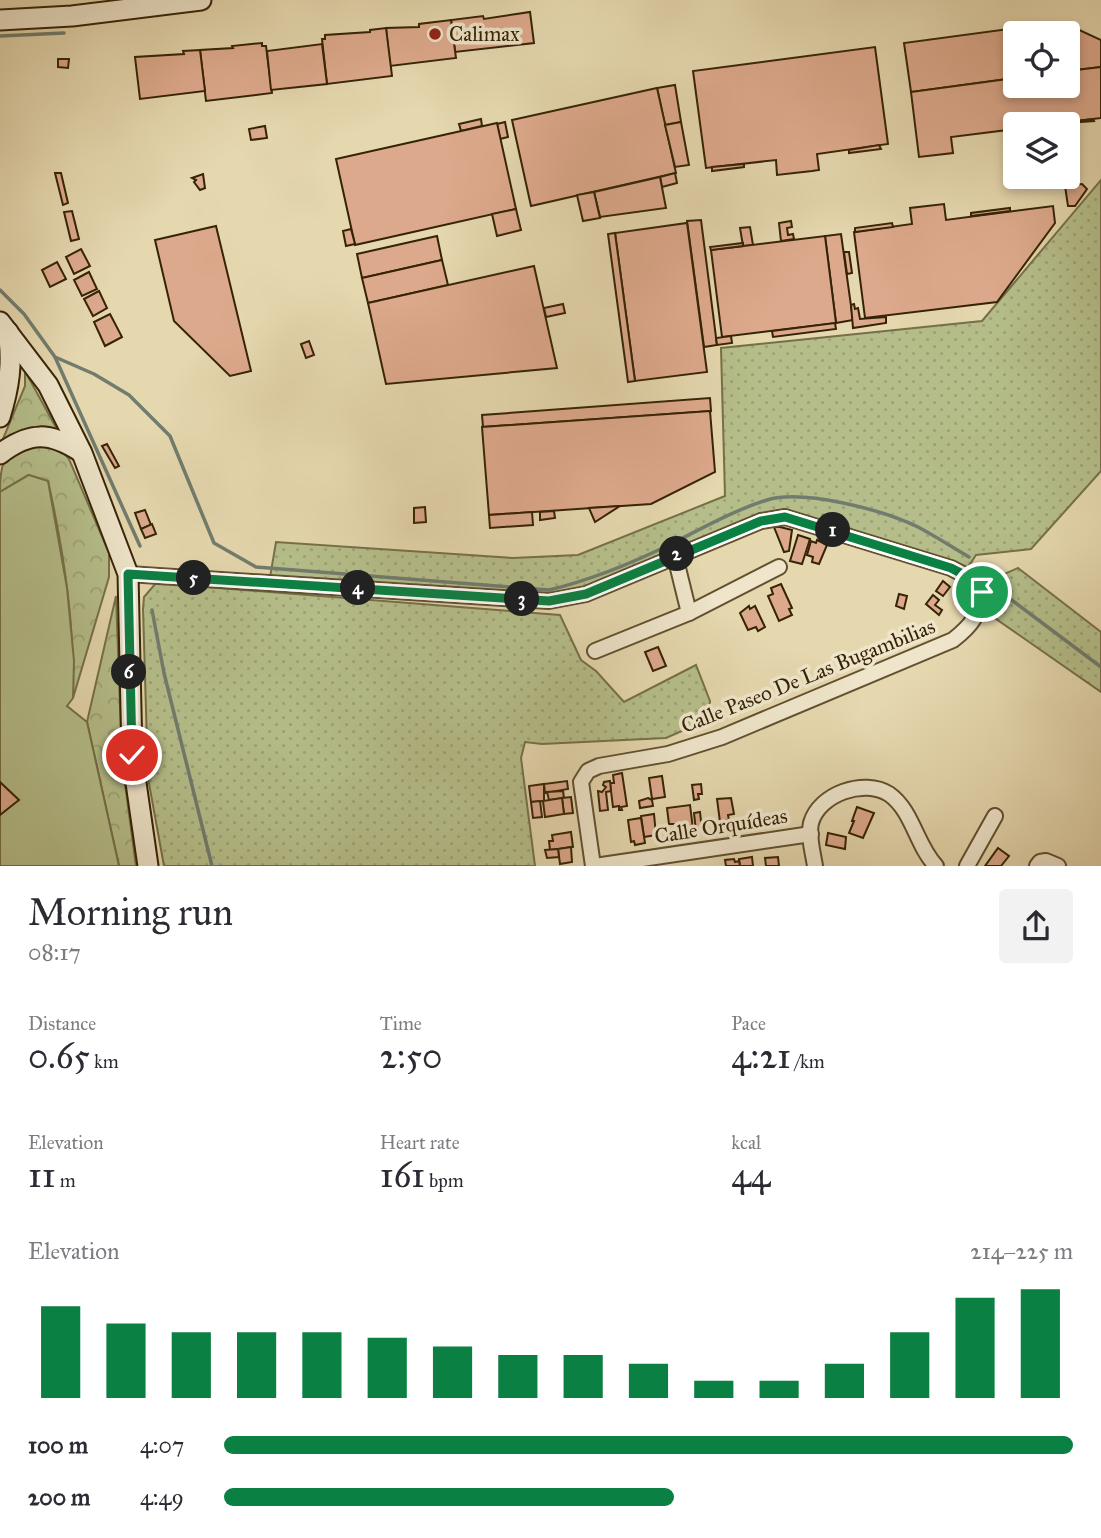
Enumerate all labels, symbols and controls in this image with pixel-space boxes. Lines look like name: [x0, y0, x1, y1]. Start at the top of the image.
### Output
place label: Calimax: [449, 21, 520, 47]
map controls: [1003, 21, 1080, 189]
button: locate: [1003, 21, 1080, 98]
marker: Calimax: [427, 26, 443, 42]
button: layers: [1003, 112, 1080, 189]
pin: 1: [816, 512, 850, 548]
text: 1: [829, 518, 836, 541]
pin: 2: [660, 536, 694, 572]
text: 2: [672, 542, 681, 565]
pin: 5: [176, 560, 212, 596]
pin: [952, 562, 1012, 622]
text: 5: [189, 566, 198, 589]
pin: 4: [340, 570, 376, 606]
icon: arrive: [963, 573, 1001, 611]
text: 4: [352, 576, 363, 599]
pin: 3: [504, 582, 540, 616]
text: 3: [518, 587, 525, 610]
street label: Calle Paseo De Las Bugambilias: [677, 613, 939, 739]
pin: 6: [111, 654, 146, 690]
text: 6: [124, 660, 133, 683]
pin: [102, 725, 162, 785]
icon: check: [113, 736, 151, 774]
street label: Calle Orquídeas: [653, 803, 789, 849]
text: Morning run: [28, 889, 233, 935]
button: share: [999, 889, 1073, 963]
text: 08:17: [28, 938, 81, 966]
text: Distance: [28, 1012, 96, 1035]
text: Time: [380, 1012, 422, 1035]
text: Pace: [731, 1012, 766, 1035]
text: 0.65: [28, 1035, 90, 1078]
text: 2:50: [380, 1035, 442, 1078]
text: 4:21: [731, 1035, 791, 1078]
text: km: [90, 1050, 119, 1073]
text: /km: [791, 1050, 825, 1073]
text: Elevation: [28, 1131, 103, 1154]
text: Heart rate: [380, 1131, 460, 1154]
text: kcal: [731, 1131, 761, 1154]
text: 11: [28, 1154, 56, 1197]
text: 161: [380, 1154, 425, 1197]
text: 44: [731, 1154, 770, 1197]
text: m: [56, 1169, 76, 1192]
text: bpm: [425, 1169, 464, 1192]
text: Elevation: [28, 1237, 119, 1265]
text: 214–225 m: [970, 1237, 1073, 1265]
text: 100 m: [28, 1431, 88, 1459]
text: 4:07: [140, 1431, 184, 1459]
text: 200 m: [28, 1483, 90, 1511]
text: 4:49: [140, 1483, 184, 1511]

